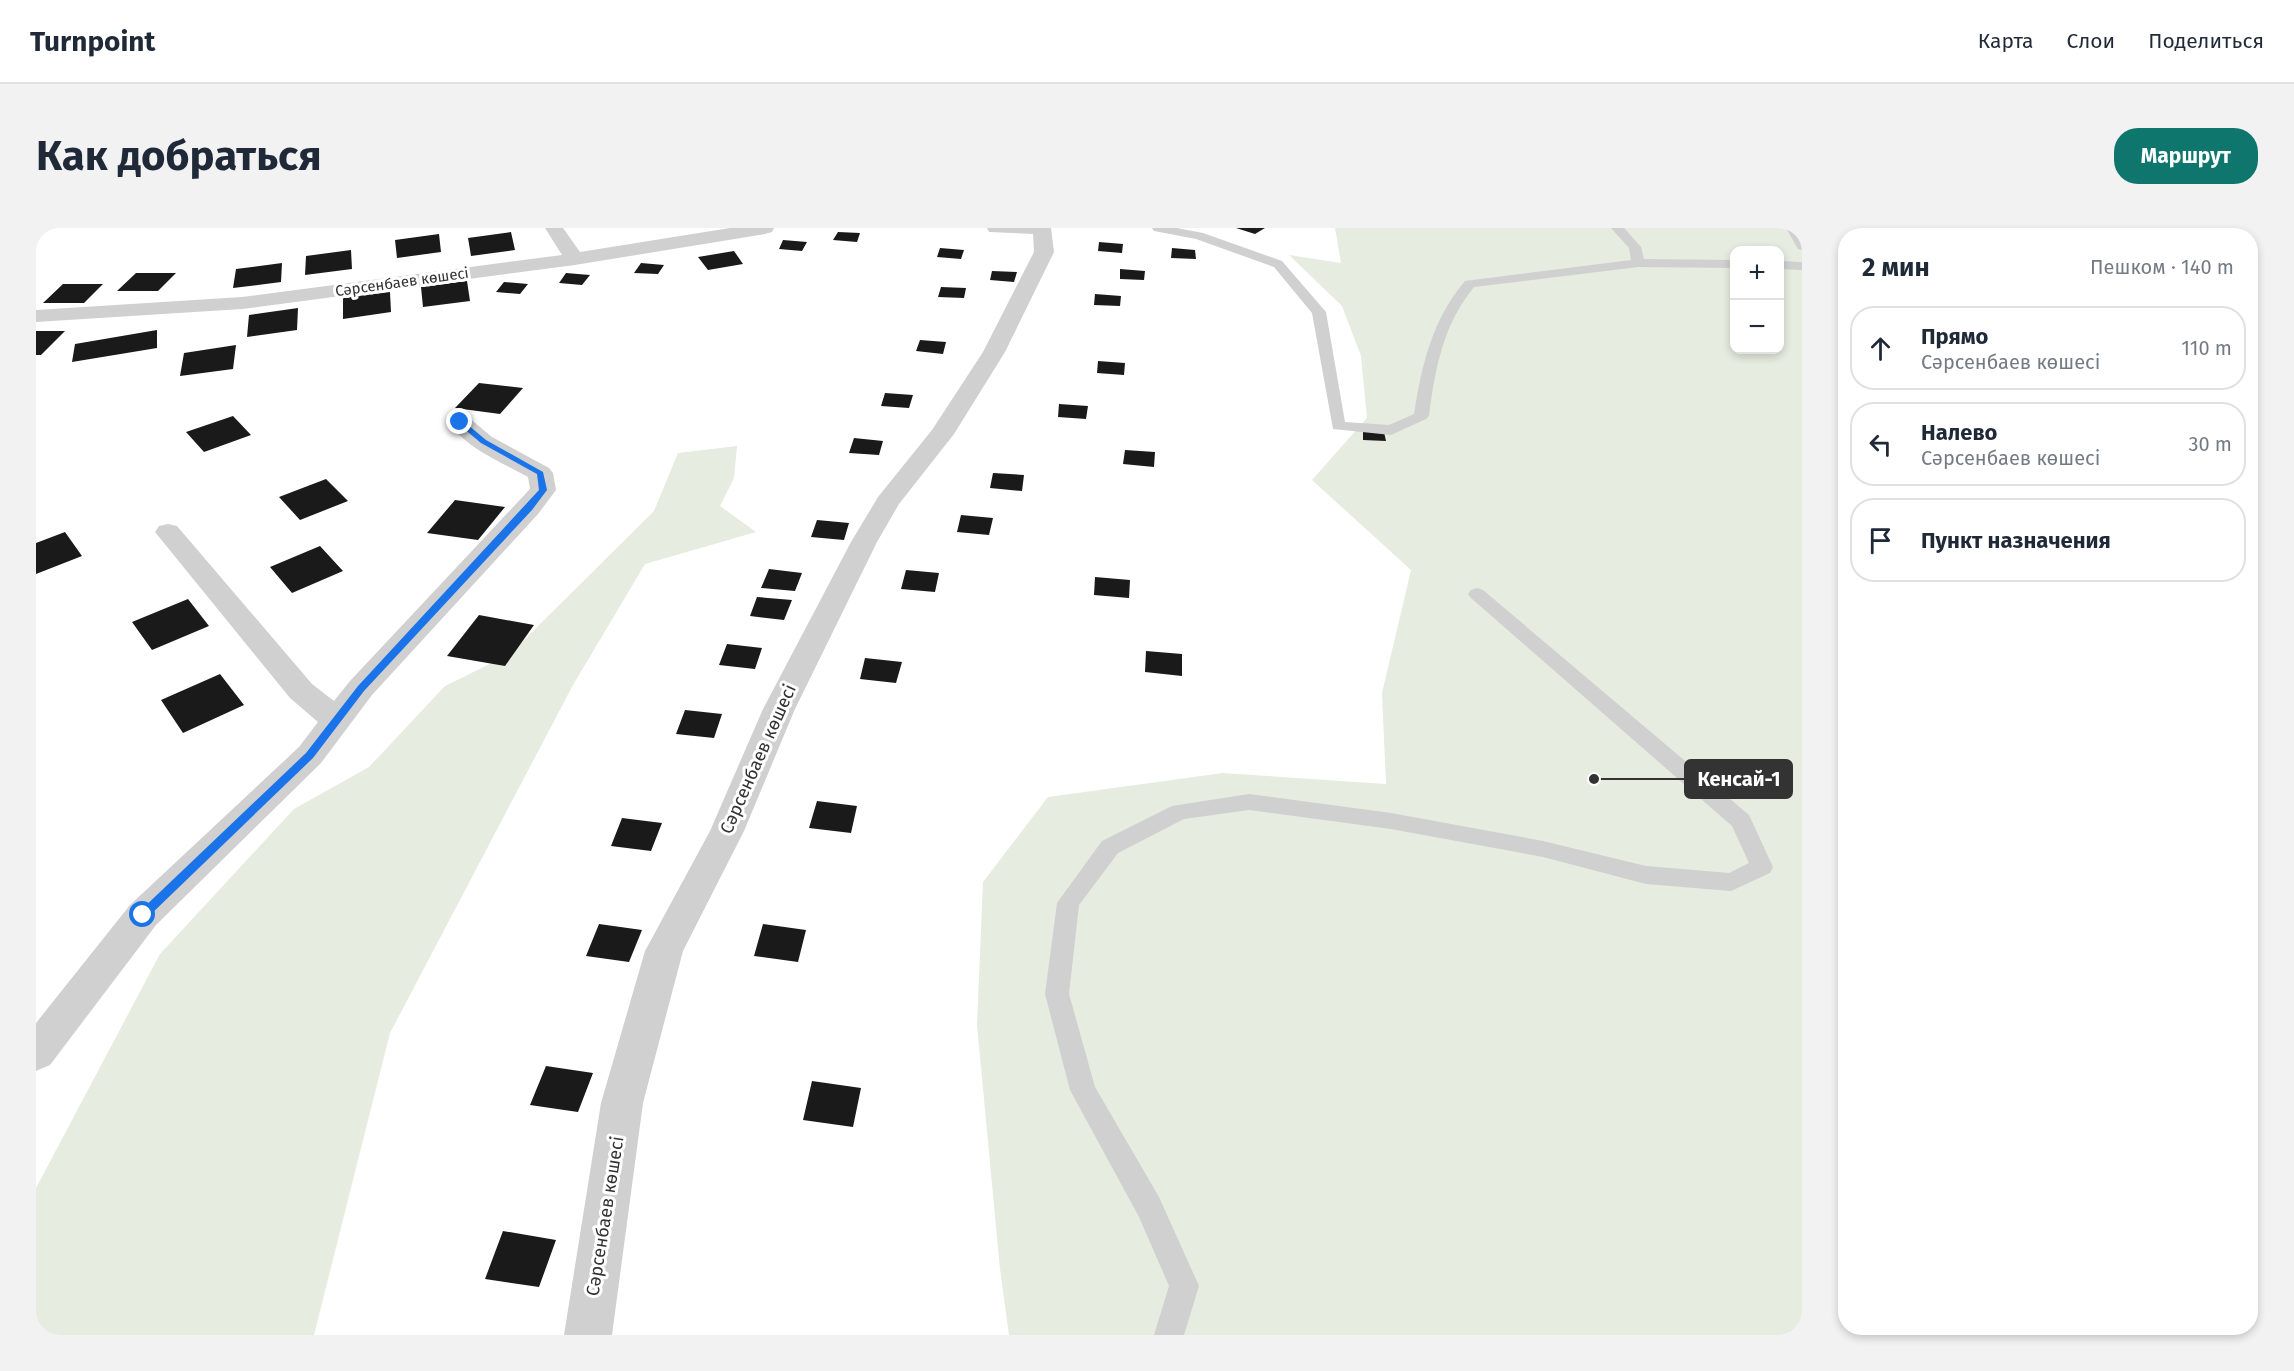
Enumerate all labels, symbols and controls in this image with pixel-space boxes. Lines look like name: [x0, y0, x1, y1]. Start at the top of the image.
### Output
text: Turnpoint: [30, 25, 155, 58]
text: Карта: [1978, 28, 2034, 54]
text: Слои: [2067, 28, 2115, 54]
text: Поделиться: [2148, 28, 2264, 54]
button: Маршрут: [2114, 128, 2258, 184]
text: Как добраться: [36, 131, 322, 181]
map controls: [1730, 246, 1784, 354]
button: +: [1730, 246, 1784, 300]
text: 2 мин: [1862, 252, 1930, 283]
text: Пешком · 140 m: [2090, 255, 2234, 279]
street label: Сәрсенбаев көшесі: [334, 264, 470, 300]
button: −: [1730, 300, 1784, 354]
text: Прямо: [1921, 323, 1988, 350]
icon: ahead: [1864, 332, 1897, 365]
text: 110 m: [2181, 336, 2232, 360]
text: Сәрсенбаев көшесі: [1921, 350, 2100, 374]
route end: [446, 408, 472, 434]
text: Налево: [1921, 419, 1997, 446]
icon: left: [1864, 428, 1897, 461]
text: 30 m: [2188, 432, 2232, 456]
text: Сәрсенбаев көшесі: [1921, 446, 2100, 470]
icon: arrive: [1864, 524, 1897, 557]
text: Пункт назначения: [1921, 527, 2111, 554]
street label: Сәрсенбаев көшесі: [715, 681, 801, 837]
callout: Кенсай-1: [1685, 760, 1792, 798]
text: Кенсай-1: [1697, 767, 1781, 791]
route start: [129, 901, 155, 927]
street label: Сәрсенбаев көшесі: [582, 1135, 628, 1297]

